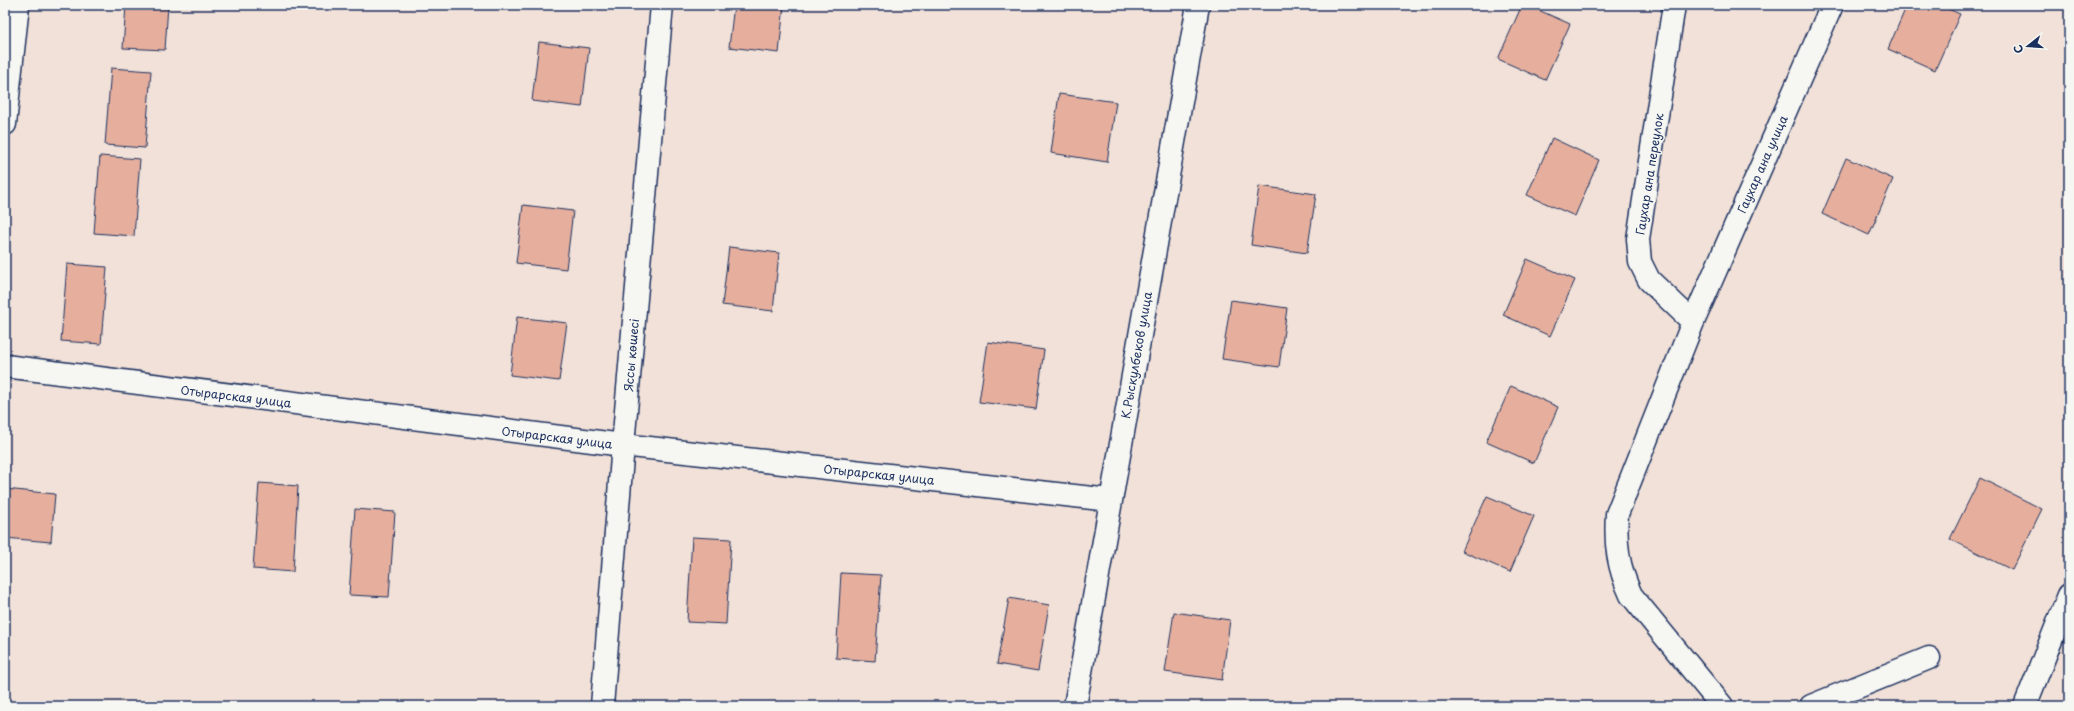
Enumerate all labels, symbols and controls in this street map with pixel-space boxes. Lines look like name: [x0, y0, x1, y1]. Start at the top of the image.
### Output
north arrow: [2008, 26, 2048, 66]
text: С: [2009, 43, 2027, 56]
street label: Гаухар ана переулок: [1630, 111, 1668, 236]
street label: Гаухар ана улица: [1732, 112, 1792, 216]
street label: К.Рыскулбеков улица: [1116, 290, 1156, 420]
street label: Яссы көшесі: [619, 318, 643, 392]
street label: Отырарская улица: [179, 380, 293, 412]
street label: Отырарская улица: [500, 421, 614, 453]
street label: Отырарская улица: [823, 459, 936, 489]

